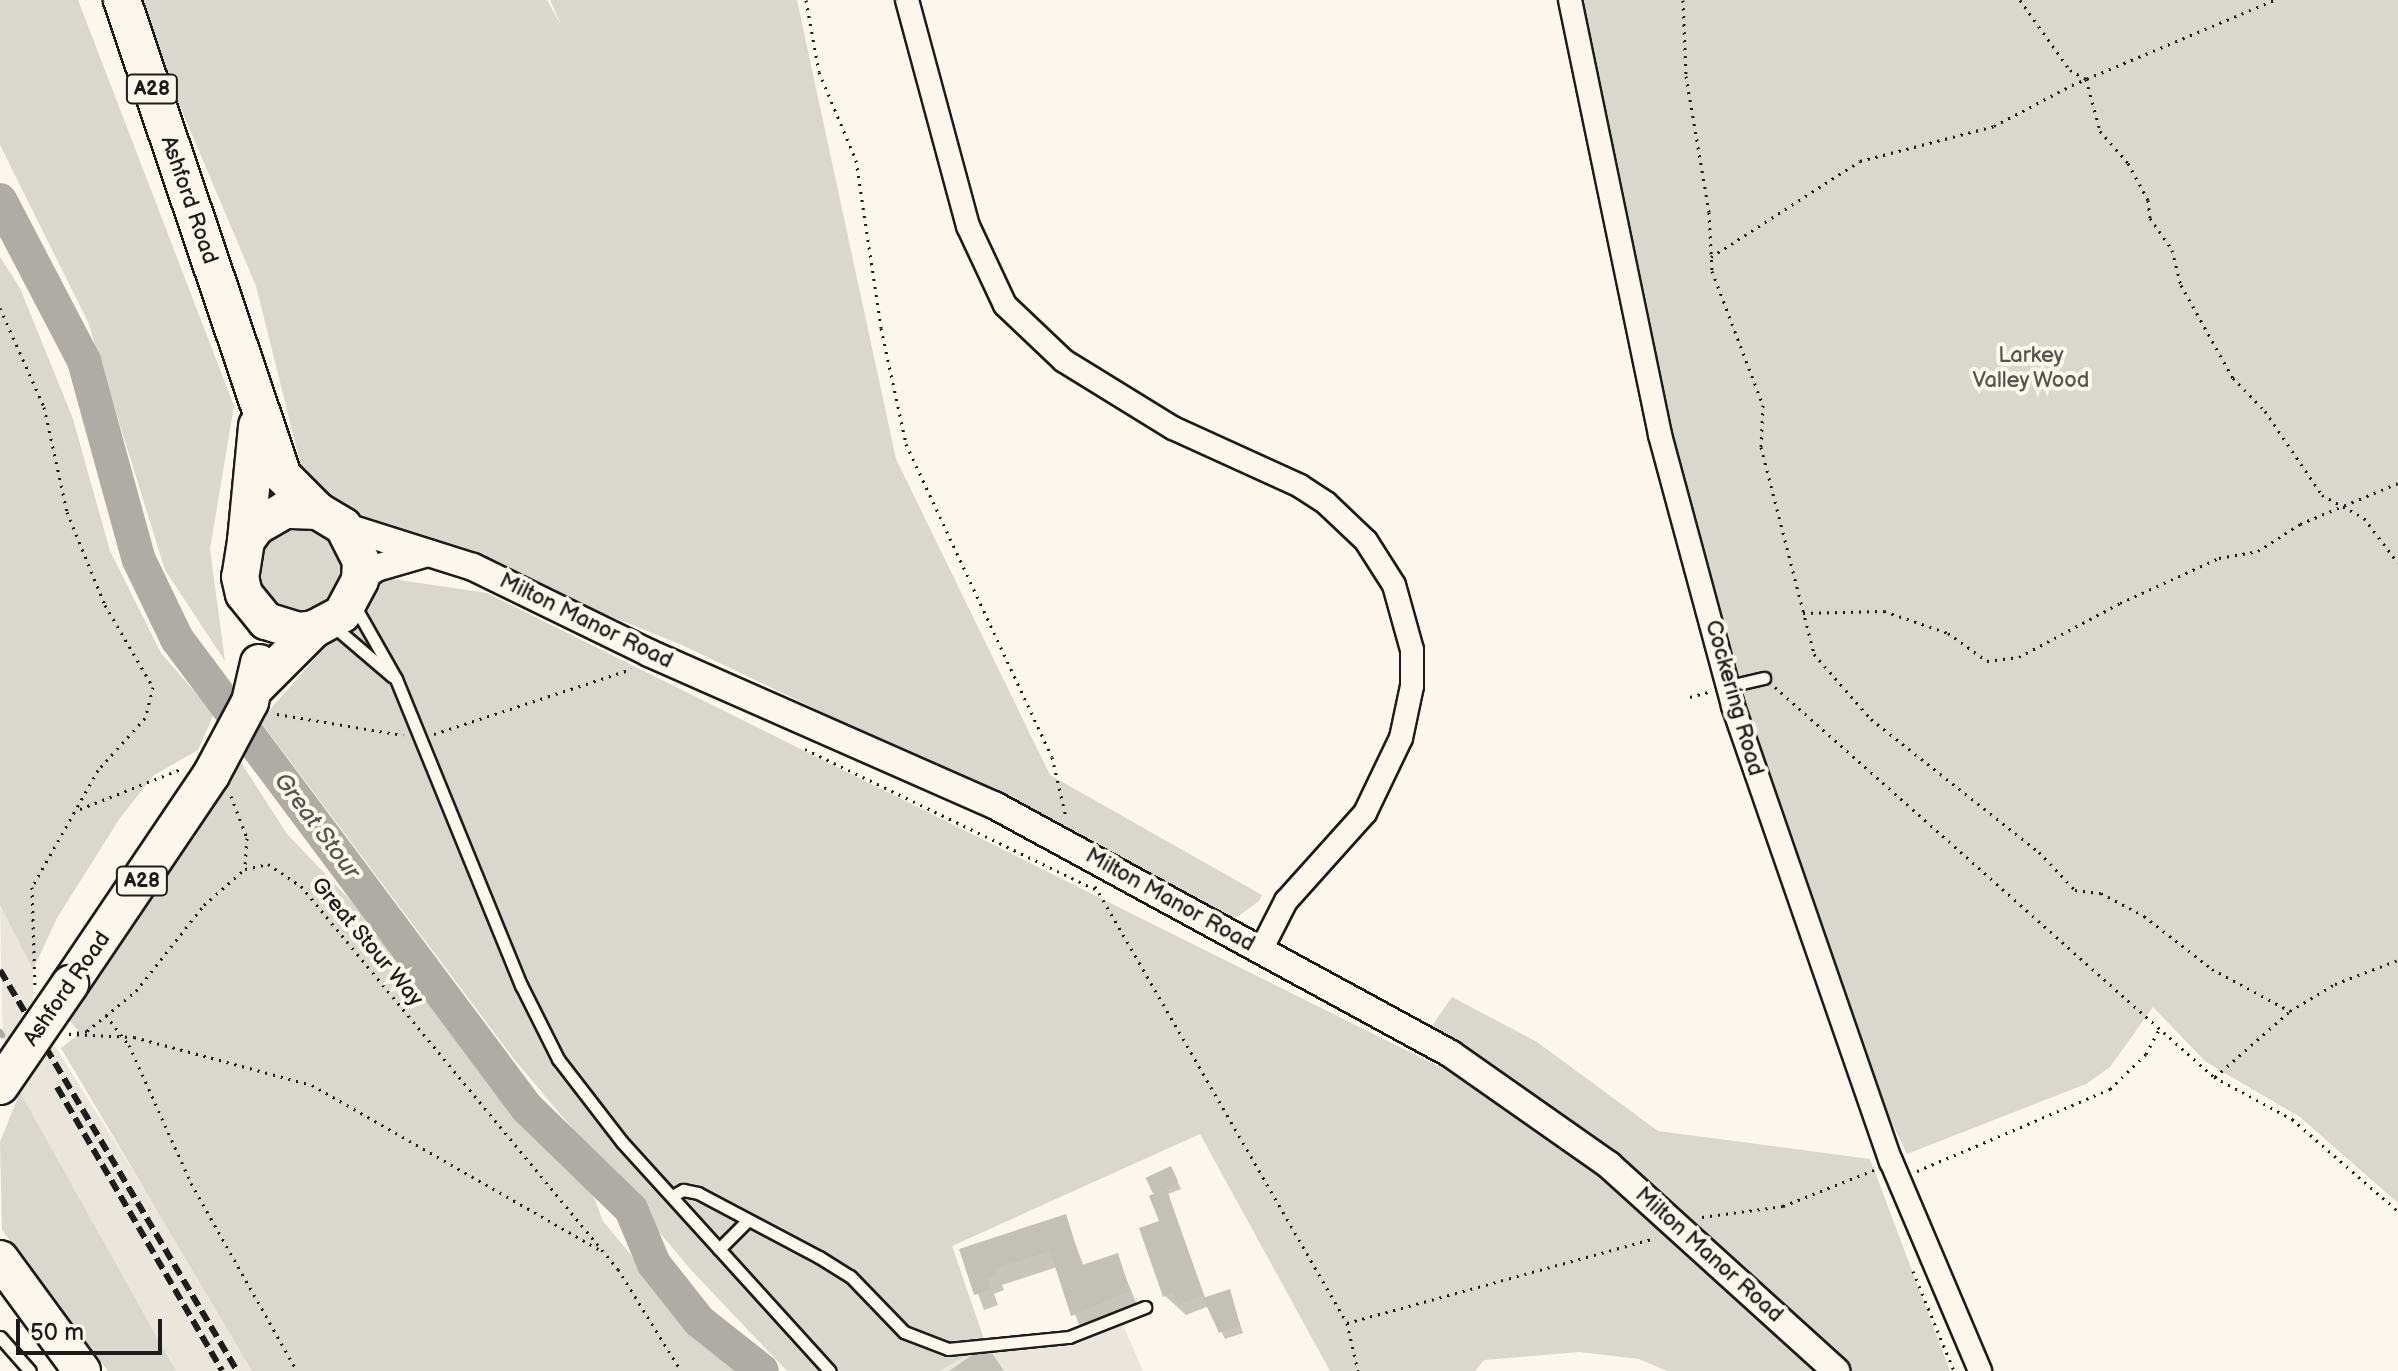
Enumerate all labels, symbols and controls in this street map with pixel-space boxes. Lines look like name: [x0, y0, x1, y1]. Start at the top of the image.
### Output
road number: A28: [124, 73, 180, 105]
street label: Ashford Road: [155, 133, 223, 267]
park label: Larkey Valley Wood: [1971, 342, 2091, 394]
street label: Milton Manor Road: [495, 568, 677, 674]
street label: Cockering Road: [1699, 617, 1769, 779]
water label: Great Stour: [268, 767, 366, 885]
street label: Milton Manor Road: [1081, 843, 1259, 957]
road number: A28: [114, 865, 170, 897]
street label: Great Stour Way: [305, 872, 429, 1012]
street label: Ashford Road: [18, 927, 116, 1051]
street label: Milton Manor Road: [1630, 1182, 1788, 1328]
scale bar: [20, 1303, 166, 1353]
text: 50 m: [30, 1318, 84, 1347]

